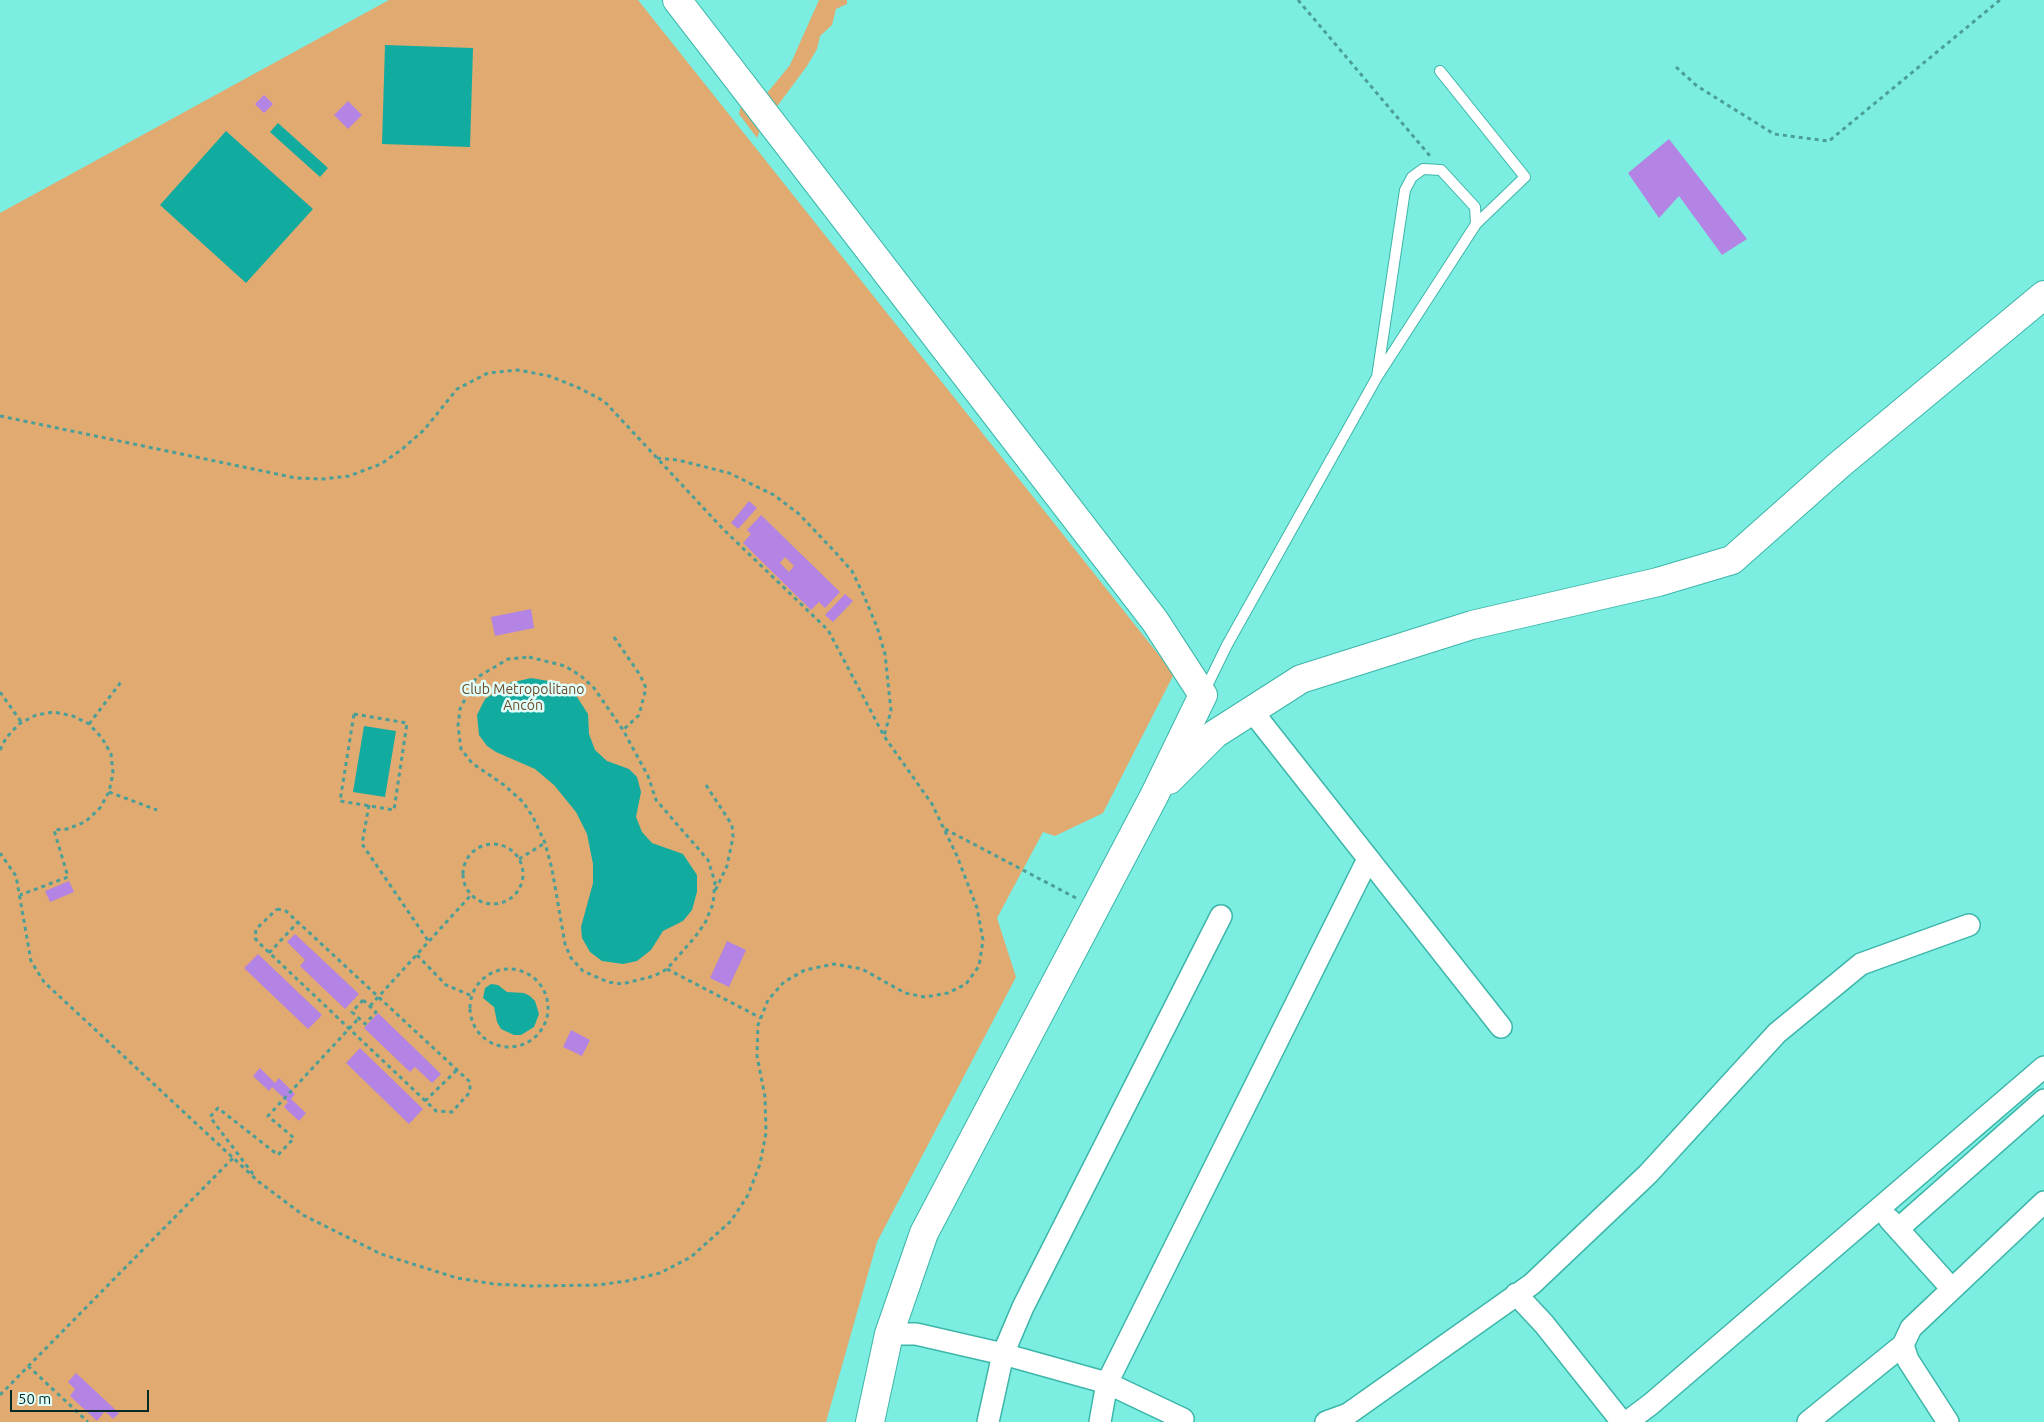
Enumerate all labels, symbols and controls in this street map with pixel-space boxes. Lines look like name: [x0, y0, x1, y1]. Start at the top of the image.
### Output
park label: Club Metropolitano Ancón: [462, 681, 584, 714]
scale bar: [12, 1380, 151, 1412]
text: 50 m: [18, 1390, 51, 1407]

